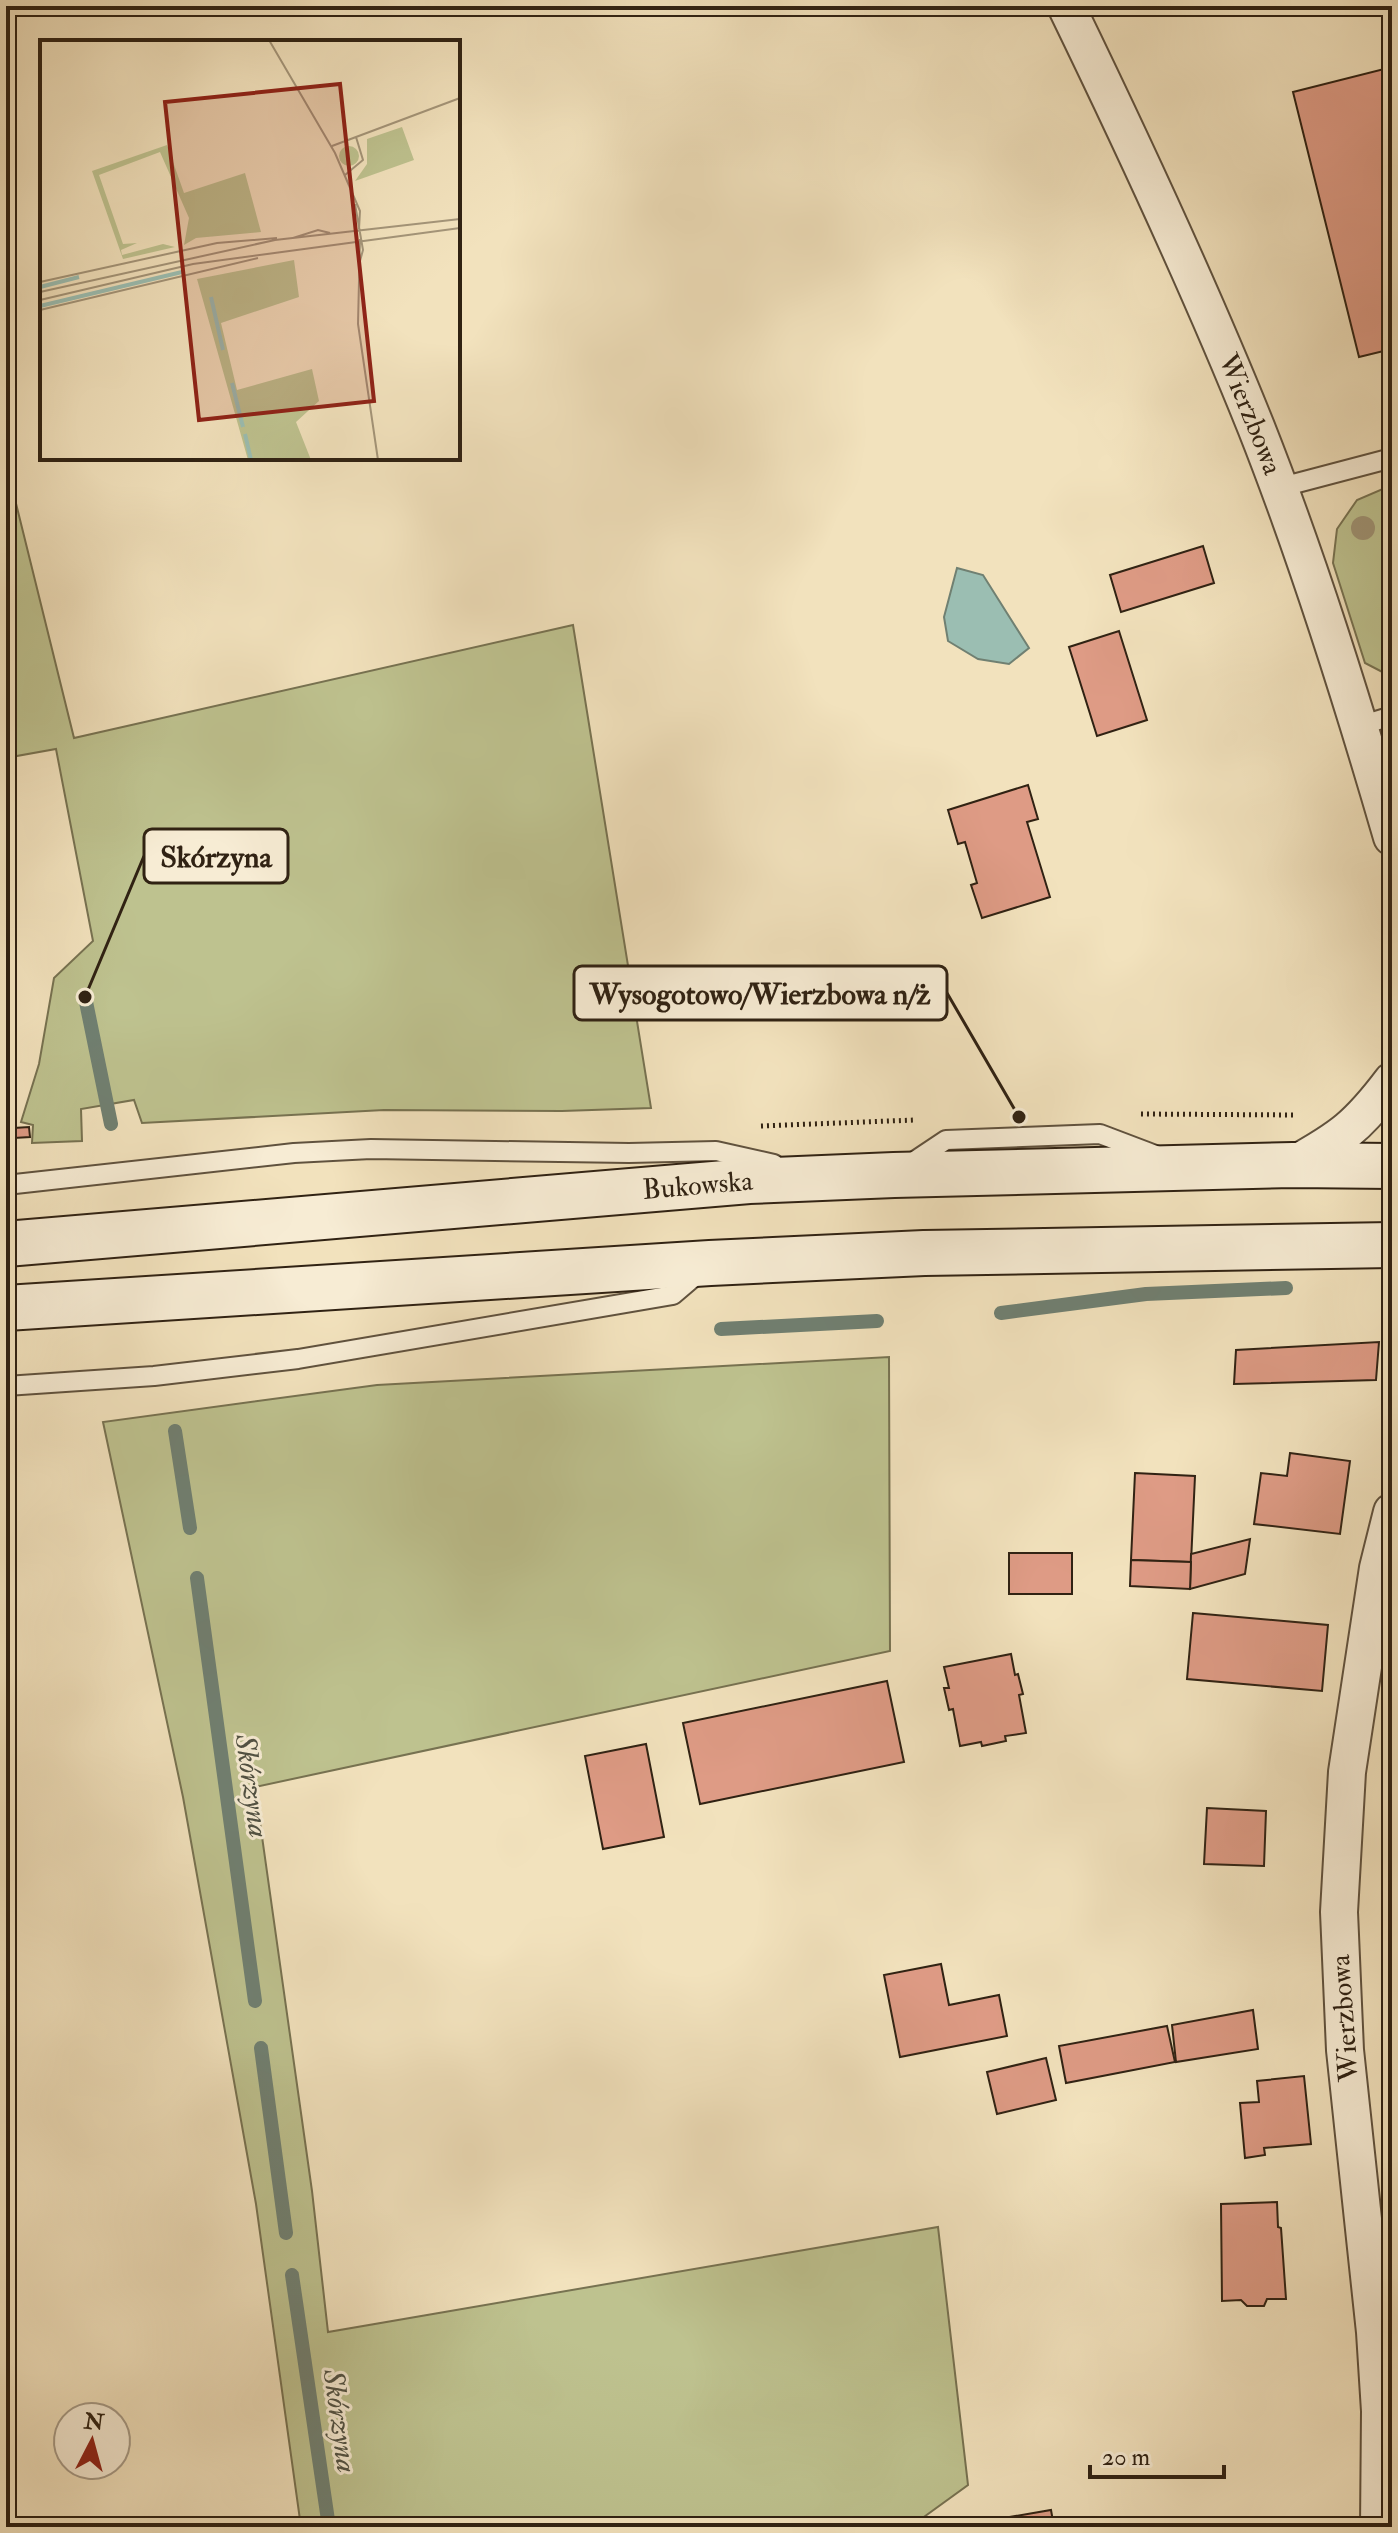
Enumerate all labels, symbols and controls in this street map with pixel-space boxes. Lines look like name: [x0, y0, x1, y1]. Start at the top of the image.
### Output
inset map: [40, 40, 460, 460]
street label: Wierzbowa: [1210, 348, 1290, 480]
callout: Skórzyna: [144, 829, 288, 883]
text: Skórzyna: [160, 839, 273, 876]
callout: Wysogotowo/Wierzbowa n/ż: [574, 966, 947, 1020]
text: Wysogotowo/Wierzbowa n/ż: [588, 976, 931, 1013]
street label: Bukowska: [641, 1163, 755, 1207]
water label: Skórzyna: [226, 1731, 278, 1840]
street label: Wierzbowa: [1323, 1953, 1367, 2084]
water label: Skórzyna: [314, 2366, 366, 2475]
north arrow: [52, 2401, 132, 2481]
text: N: [82, 2407, 106, 2437]
scale bar: [1090, 2429, 1224, 2479]
text: 20 m: [1102, 2442, 1151, 2473]

